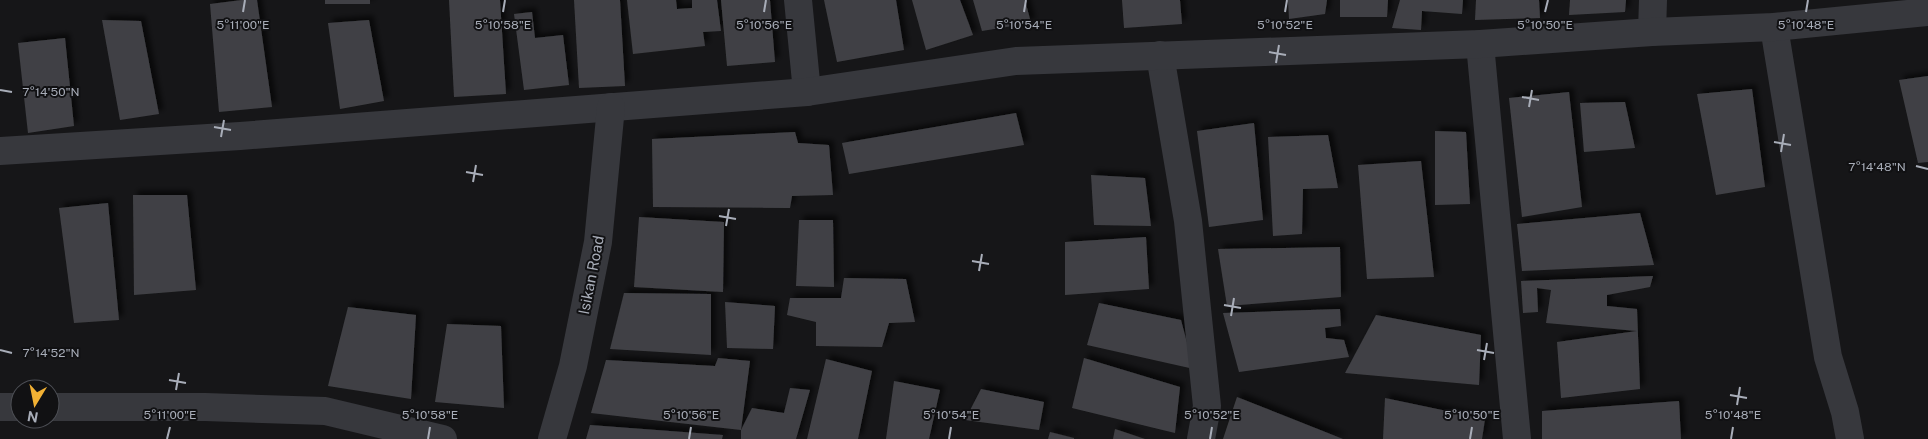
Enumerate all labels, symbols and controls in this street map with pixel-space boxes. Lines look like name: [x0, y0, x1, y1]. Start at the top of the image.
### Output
text: 5°11'00"E: [216, 18, 270, 32]
text: 5°10'58"E: [475, 18, 531, 32]
text: 5°10'56"E: [736, 18, 792, 32]
text: 5°10'54"E: [996, 18, 1052, 32]
text: 5°10'52"E: [1257, 18, 1313, 32]
text: 5°10'50"E: [1517, 18, 1573, 32]
text: 5°10'48"E: [1778, 18, 1834, 32]
text: 7°14'50"N: [22, 85, 80, 99]
text: 7°14'48"N: [1848, 160, 1906, 174]
street label: Isikan Road: [575, 234, 607, 316]
text: 7°14'52"N: [22, 346, 80, 360]
north arrow: [10, 379, 60, 429]
text: N: [26, 408, 40, 426]
text: 5°11'00"E: [143, 408, 197, 422]
text: 5°10'58"E: [402, 408, 458, 422]
text: 5°10'56"E: [663, 408, 719, 422]
text: 5°10'54"E: [923, 408, 979, 422]
text: 5°10'52"E: [1184, 408, 1240, 422]
text: 5°10'50"E: [1444, 408, 1500, 422]
text: 5°10'48"E: [1705, 408, 1761, 422]

